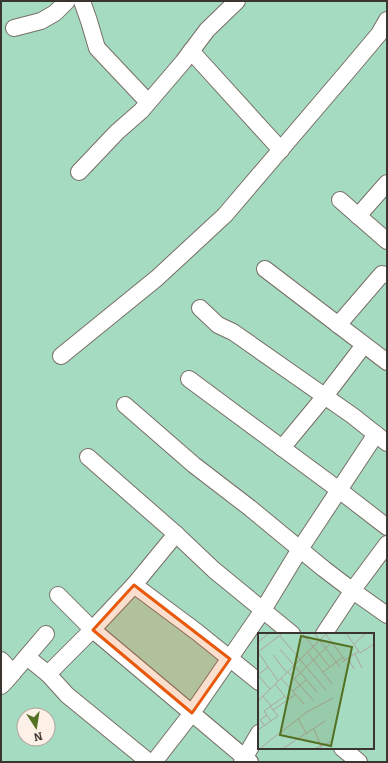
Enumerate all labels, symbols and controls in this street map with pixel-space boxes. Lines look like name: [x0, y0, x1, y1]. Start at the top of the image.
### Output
inset map: [258, 633, 374, 749]
north arrow: [16, 707, 56, 747]
text: N: [32, 729, 43, 744]

